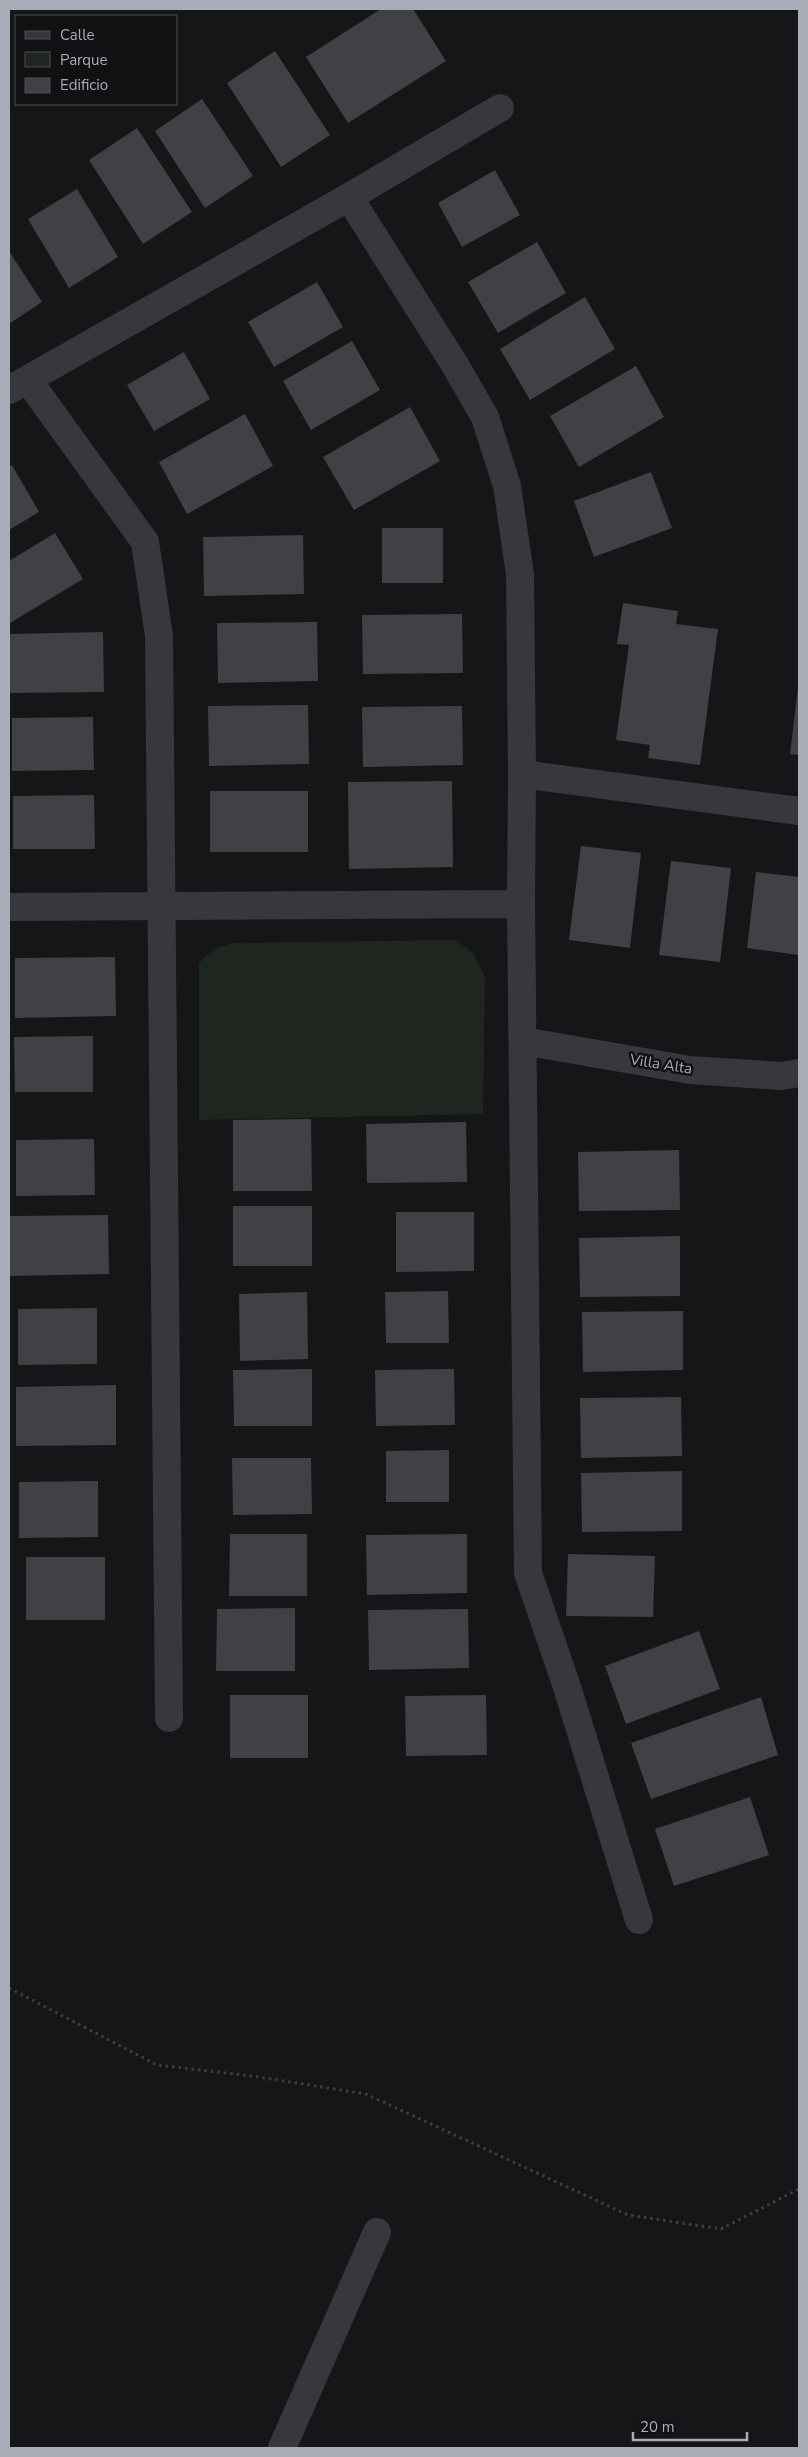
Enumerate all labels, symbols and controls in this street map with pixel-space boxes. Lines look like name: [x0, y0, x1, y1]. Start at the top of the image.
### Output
legend: [15, 15, 178, 105]
text: Calle: [60, 25, 95, 45]
text: Parque: [60, 50, 108, 70]
text: Edificio: [60, 75, 108, 95]
street label: Villa Alta: [627, 1049, 694, 1079]
scale bar: [633, 2410, 747, 2442]
text: 20 m: [640, 2417, 675, 2437]

